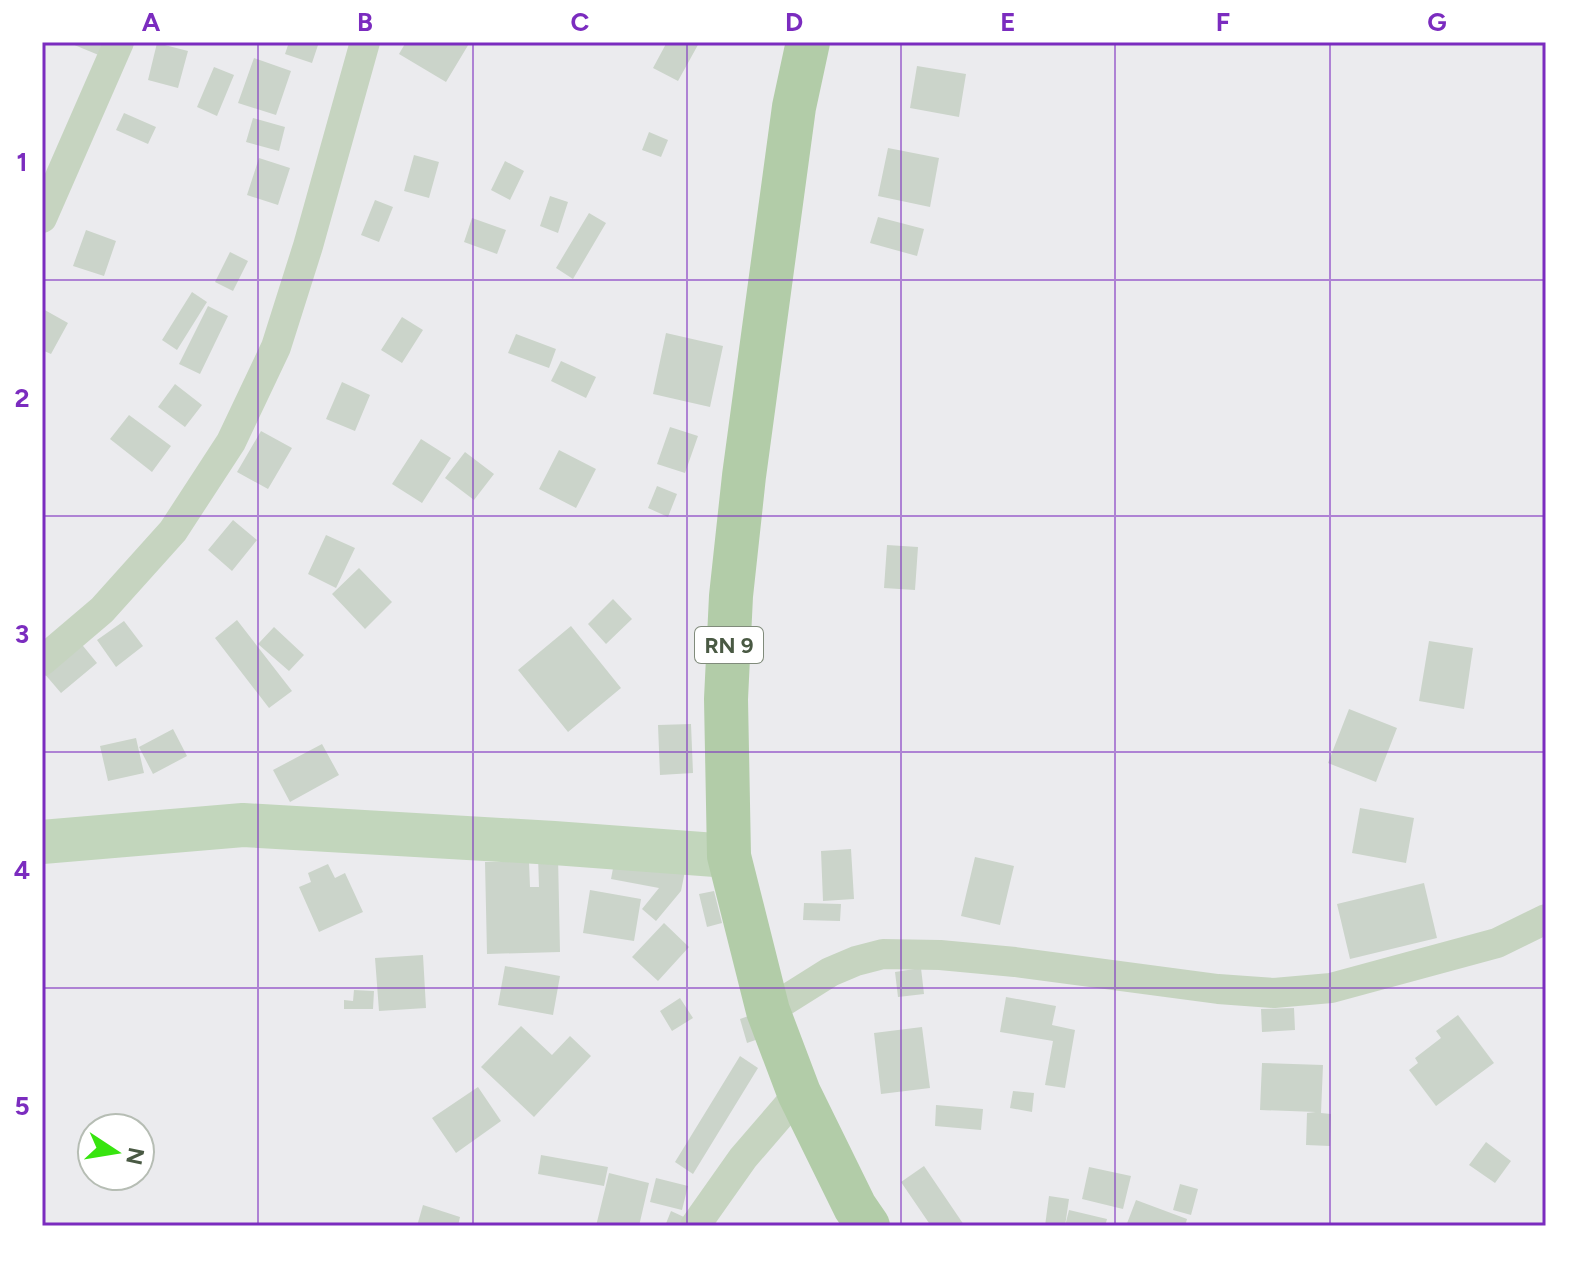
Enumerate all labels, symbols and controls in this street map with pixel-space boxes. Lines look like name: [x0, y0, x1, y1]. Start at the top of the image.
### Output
text: A: [142, 6, 161, 38]
text: B: [357, 6, 373, 38]
text: C: [571, 6, 590, 38]
text: D: [785, 6, 803, 38]
text: E: [1000, 6, 1016, 38]
text: F: [1216, 6, 1230, 38]
text: G: [1427, 6, 1447, 38]
text: 1: [17, 146, 27, 178]
text: 2: [14, 382, 30, 414]
text: 3: [15, 618, 29, 650]
road number: RN 9: [695, 627, 763, 663]
text: 4: [14, 854, 30, 886]
text: 5: [14, 1090, 30, 1122]
north arrow: [76, 1112, 156, 1192]
text: N: [120, 1145, 150, 1167]

